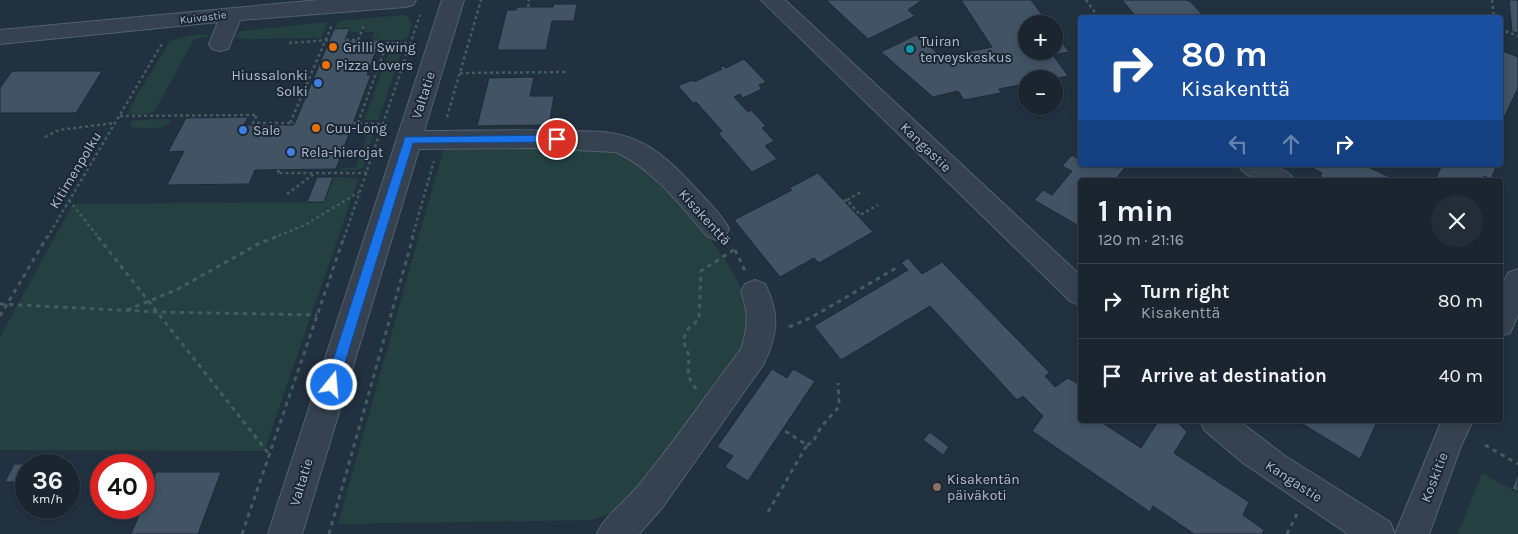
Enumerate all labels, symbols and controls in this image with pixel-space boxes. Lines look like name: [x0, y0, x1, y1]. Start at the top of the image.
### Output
street label: Kuivastie: [179, 8, 228, 27]
map controls: [1018, 15, 1063, 115]
button: +: [1018, 15, 1063, 60]
place label: Tuiran terveyskeskus: [920, 33, 1012, 66]
text: 80 m: [1181, 34, 1268, 75]
icon: right: [1098, 35, 1163, 100]
place label: Grilli Swing: [343, 39, 416, 56]
marker: Grilli Swing: [327, 41, 339, 53]
marker: Tuiran terveyskeskus: [904, 43, 916, 55]
place label: Pizza Lovers: [336, 57, 413, 74]
marker: Pizza Lovers: [320, 59, 332, 71]
place label: Hiussalonki Solki: [231, 67, 308, 100]
street label: Valtatie: [408, 69, 439, 121]
button: −: [1018, 70, 1063, 115]
text: Kisakenttä: [1181, 76, 1290, 102]
marker: Hiussalonki Solki: [312, 77, 324, 89]
pin: [536, 118, 578, 160]
street label: Kangastie: [897, 119, 955, 176]
place label: Cuu-Long: [326, 120, 387, 137]
place label: Sale: [253, 122, 280, 139]
marker: Cuu-Long: [310, 122, 322, 134]
marker: Sale: [237, 124, 249, 136]
icon: arrive: [543, 125, 571, 153]
street label: Kitimenpolku: [46, 129, 105, 212]
icon: left: [1224, 130, 1252, 158]
icon: ahead: [1277, 130, 1305, 158]
icon: right: [1330, 130, 1358, 158]
place label: Rela-hierojat: [301, 144, 383, 161]
marker: Rela-hierojat: [285, 146, 297, 158]
street label: Kisakenttä: [675, 186, 734, 249]
text: 1 min: [1098, 193, 1173, 229]
button: close: [1431, 195, 1483, 247]
text: 120 m · 21:16: [1098, 230, 1184, 249]
text: Turn right: [1141, 281, 1230, 303]
icon: right: [1098, 287, 1126, 315]
text: 80 m: [1438, 290, 1483, 312]
text: Kisakenttä: [1141, 303, 1220, 322]
position arrow: [305, 358, 357, 410]
icon: arrive: [1098, 362, 1126, 390]
text: Arrive at destination: [1141, 365, 1327, 387]
text: 40 m: [1439, 365, 1483, 387]
street label: Koskitie: [1417, 450, 1452, 505]
speed limit sign: 40: [90, 454, 155, 519]
street label: Valtatie: [286, 456, 317, 508]
street label: Kangastie: [1262, 457, 1325, 506]
text: 36: [32, 466, 63, 495]
place label: Kisakentän päiväkoti: [947, 471, 1020, 504]
marker: Kisakentän päiväkoti: [931, 481, 943, 493]
text: km/h: [32, 492, 63, 506]

